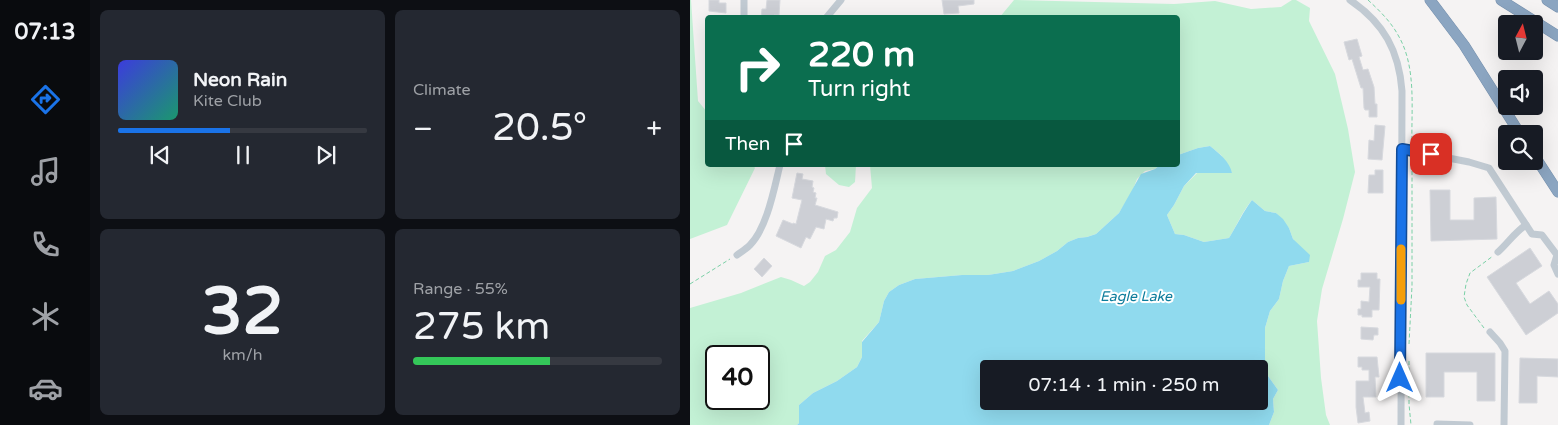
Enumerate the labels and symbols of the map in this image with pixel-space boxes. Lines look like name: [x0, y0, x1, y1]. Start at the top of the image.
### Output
north arrow: [1498, 15, 1542, 60]
pin: [1410, 133, 1452, 175]
water label: Eagle Lake: [1100, 288, 1173, 305]
speed limit sign: 40: [705, 345, 770, 410]
position arrow: [1373, 351, 1425, 403]

